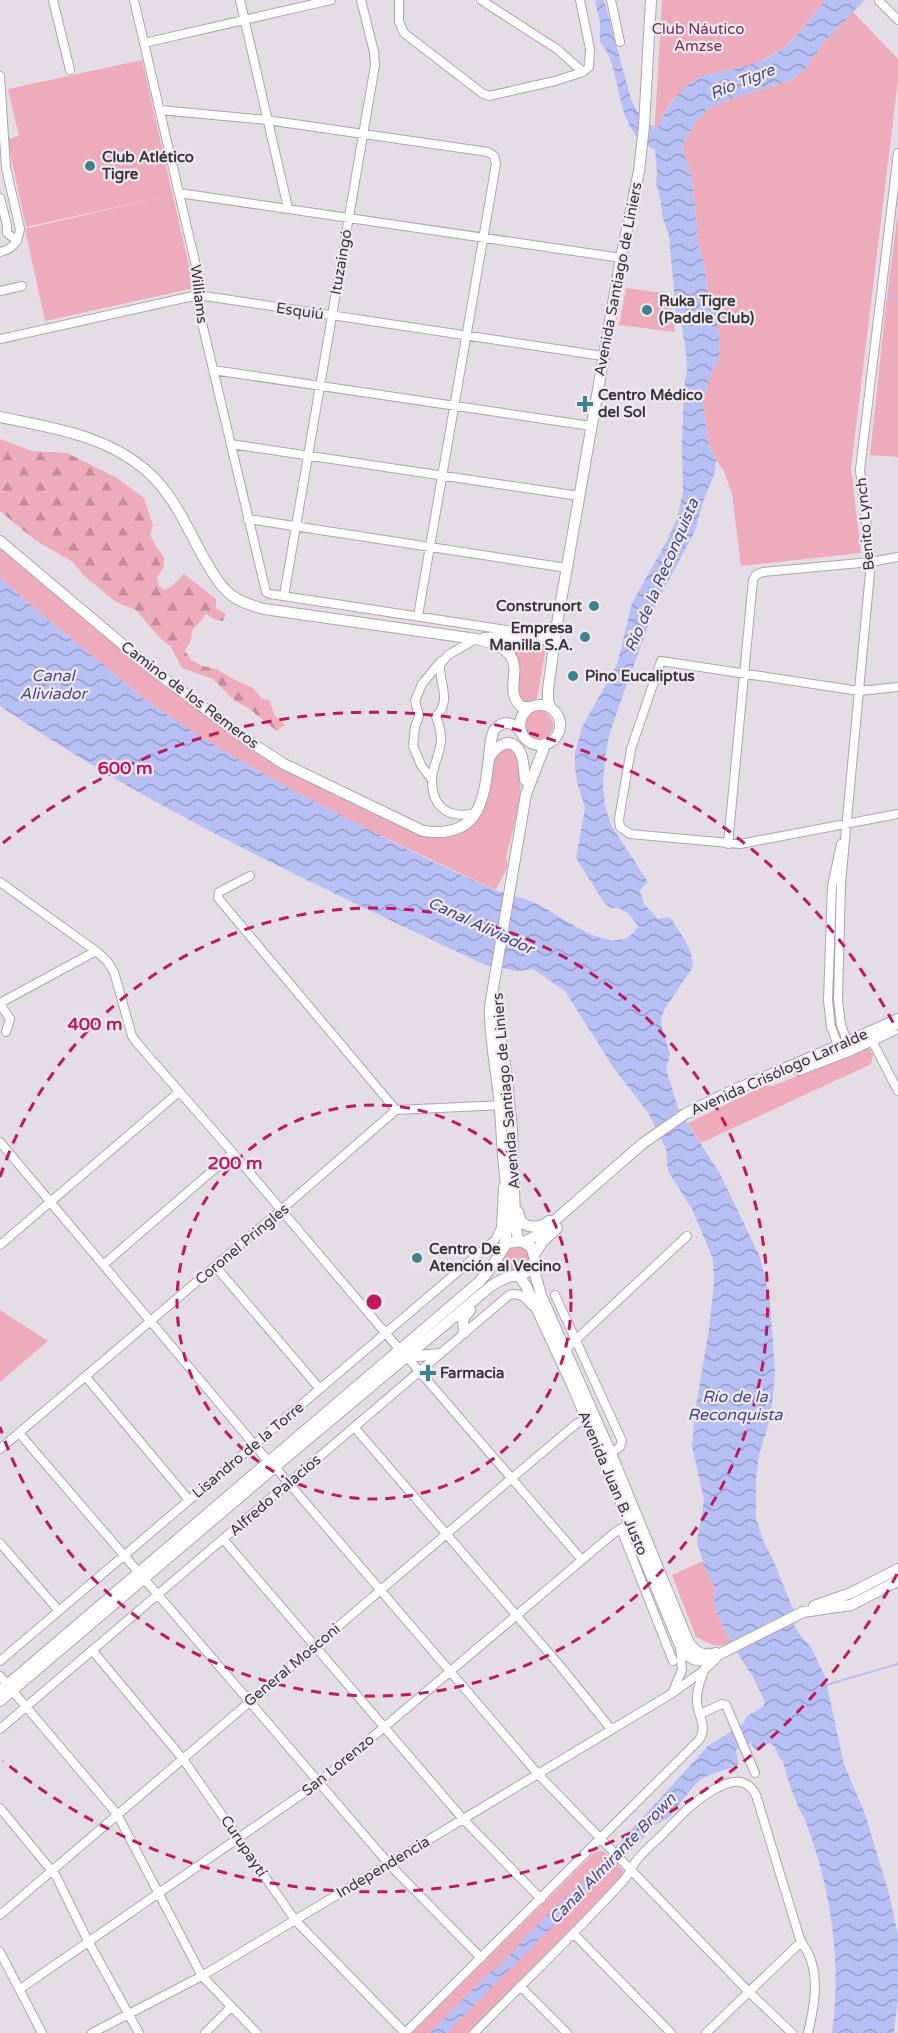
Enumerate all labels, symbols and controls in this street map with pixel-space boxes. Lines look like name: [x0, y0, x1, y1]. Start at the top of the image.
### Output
park label: Club Náutico Amzse: [652, 20, 744, 55]
water label: Río Tigre: [707, 60, 778, 104]
place label: Club Atlético Tigre: [101, 148, 194, 184]
marker: Club Atlético Tigre: [83, 159, 97, 173]
street label: Avenida Santiago de Liniers: [590, 180, 646, 378]
street label: Ituzaingó: [326, 228, 356, 296]
street label: Williams: [186, 263, 212, 325]
place label: Ruka Tigre (Paddle Club): [659, 292, 755, 327]
street label: Esquiú: [275, 299, 325, 323]
marker: Ruka Tigre (Paddle Club): [640, 303, 654, 317]
place label: Centro Médico del Sol: [598, 386, 703, 421]
marker: Centro Médico del Sol: [576, 395, 594, 413]
street label: Benito Lynch: [852, 477, 878, 571]
water label: Río de la Reconquista: [621, 495, 704, 655]
place label: Construnort: [496, 597, 582, 615]
marker: Construnort: [587, 599, 601, 613]
place label: Empresa Manilla S.A.: [489, 619, 573, 654]
marker: Empresa Manilla S.A.: [578, 630, 592, 644]
street label: Camino de los Remeros: [118, 637, 262, 753]
water label: Canal Aliviador: [19, 666, 88, 704]
place label: Pino Eucaliptus: [585, 667, 695, 686]
marker: Pino Eucaliptus: [566, 669, 580, 683]
text: 600 m: [97, 757, 153, 779]
water label: Canal Aliviador: [425, 893, 538, 960]
street label: Avenida Santiago de Liniers: [488, 992, 524, 1190]
text: 400 m: [67, 1013, 123, 1035]
street label: Avenida Crisólogo Larralde: [688, 1025, 870, 1119]
text: 200 m: [207, 1152, 263, 1174]
street label: Coronel Pringles: [192, 1200, 292, 1288]
place label: Centro De Atención al Vecino: [429, 1240, 561, 1275]
marker: Centro De Atención al Vecino: [410, 1251, 424, 1265]
centre of rings: [364, 1292, 384, 1312]
place label: Farmacia: [440, 1364, 505, 1382]
marker: Farmacia: [421, 1366, 435, 1380]
water label: Río de la Reconquista: [688, 1387, 783, 1425]
street label: Lisandro de la Torre: [189, 1398, 307, 1502]
street label: Avenida Juan B. Justo: [574, 1408, 652, 1558]
street label: Alfredo Palacios: [226, 1450, 324, 1540]
street label: General Mosconi: [240, 1620, 344, 1710]
street label: San Lorenzo: [298, 1730, 378, 1800]
water label: Canal Almirante Brown: [545, 1788, 681, 1928]
street label: Curupaytí: [217, 1812, 271, 1880]
street label: Independencia: [333, 1832, 433, 1902]

